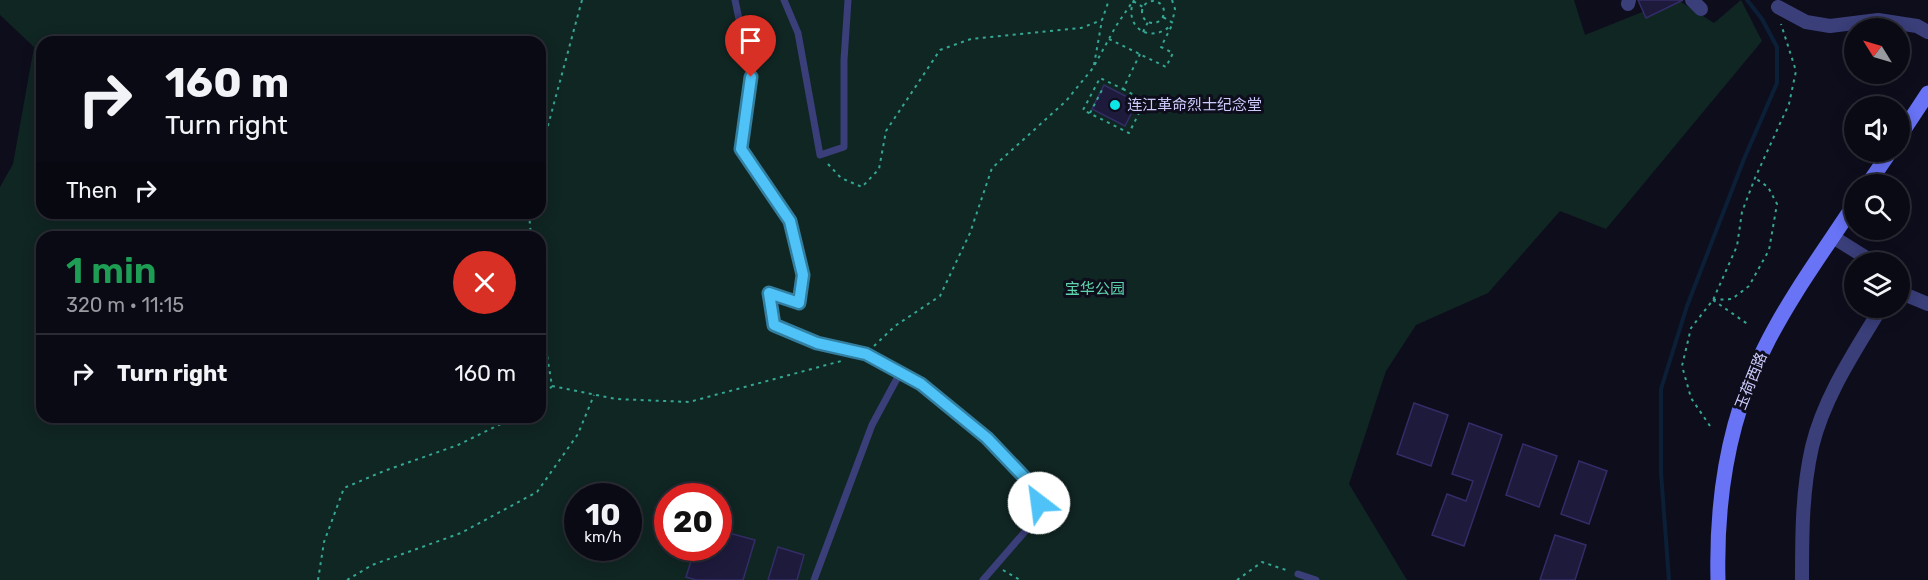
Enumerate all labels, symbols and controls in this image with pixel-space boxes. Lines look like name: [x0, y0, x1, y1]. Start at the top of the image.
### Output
pin: [725, 15, 776, 77]
north arrow: [1844, 18, 1910, 84]
map controls: [1844, 18, 1910, 318]
icon: arrive: [734, 24, 767, 57]
text: 160 m: [165, 58, 289, 108]
icon: right: [66, 60, 144, 138]
place label: 连江革命烈士纪念堂: [1127, 96, 1262, 114]
button: sound: [1844, 96, 1910, 162]
marker: 连江革命烈士纪念堂: [1108, 98, 1122, 112]
text: Turn right: [165, 109, 288, 141]
icon: right: [129, 174, 162, 207]
button: search: [1844, 174, 1910, 240]
text: Then: [66, 177, 117, 204]
text: 1 min: [66, 249, 157, 292]
button: close: [453, 251, 516, 314]
button: layers: [1844, 252, 1910, 318]
park label: 宝华公园: [1065, 280, 1125, 298]
text: 320 m · 11:15: [66, 293, 184, 317]
street label: 玉荷西路: [1731, 350, 1771, 412]
icon: right: [66, 357, 99, 390]
text: Turn right: [117, 360, 227, 387]
text: 160 m: [454, 360, 516, 387]
position arrow: [1007, 471, 1071, 535]
speed limit sign: 20: [654, 483, 732, 561]
text: 10: [585, 497, 621, 533]
text: km/h: [584, 528, 622, 546]

